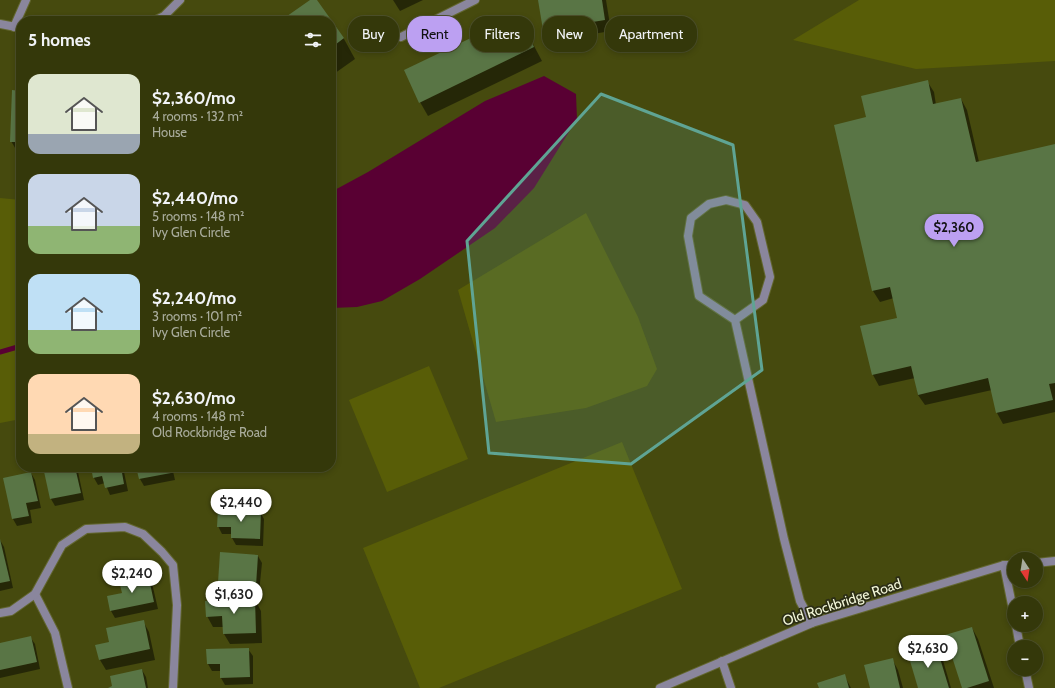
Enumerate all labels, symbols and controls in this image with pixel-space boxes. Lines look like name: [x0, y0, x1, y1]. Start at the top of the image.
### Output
chip: Buy: [348, 16, 399, 52]
chip: Rent: [407, 16, 462, 52]
chip: Filters: [470, 16, 534, 52]
chip: New: [542, 16, 597, 52]
chip: Apartment: [605, 16, 697, 52]
icon: filters: [302, 29, 324, 51]
text: 5 homes: [28, 30, 91, 50]
text: $2,360/mo: [152, 88, 235, 108]
icon: home: [60, 90, 108, 138]
text: 4 rooms · 132 m²: [152, 108, 243, 124]
text: House: [152, 124, 187, 140]
text: $2,440/mo: [152, 188, 238, 208]
icon: home: [60, 190, 108, 238]
text: 5 rooms · 148 m²: [152, 208, 244, 224]
pin: $2,360: [921, 214, 987, 248]
text: $2,360: [934, 219, 974, 235]
text: Ivy Glen Circle: [152, 224, 230, 240]
text: $2,240/mo: [152, 288, 236, 308]
icon: home: [60, 290, 108, 338]
text: 3 rooms · 101 m²: [152, 308, 242, 324]
text: Ivy Glen Circle: [152, 324, 230, 340]
text: $2,630/mo: [152, 388, 235, 408]
icon: home: [60, 390, 108, 438]
text: 4 rooms · 148 m²: [152, 408, 245, 424]
text: Old Rockbridge Road: [152, 424, 267, 440]
pin: $2,440: [208, 489, 274, 523]
text: $2,440: [220, 494, 262, 510]
north arrow: [1007, 552, 1043, 588]
map controls: [1007, 552, 1043, 676]
pin: $2,240: [99, 560, 165, 594]
text: $2,240: [111, 565, 153, 581]
street label: Old Rockbridge Road: [780, 574, 904, 630]
pin: $1,630: [201, 581, 267, 615]
text: $1,630: [215, 586, 253, 602]
button: +: [1007, 596, 1043, 632]
pin: $2,630: [895, 635, 961, 669]
text: $2,630: [908, 640, 948, 656]
button: −: [1007, 640, 1043, 676]

